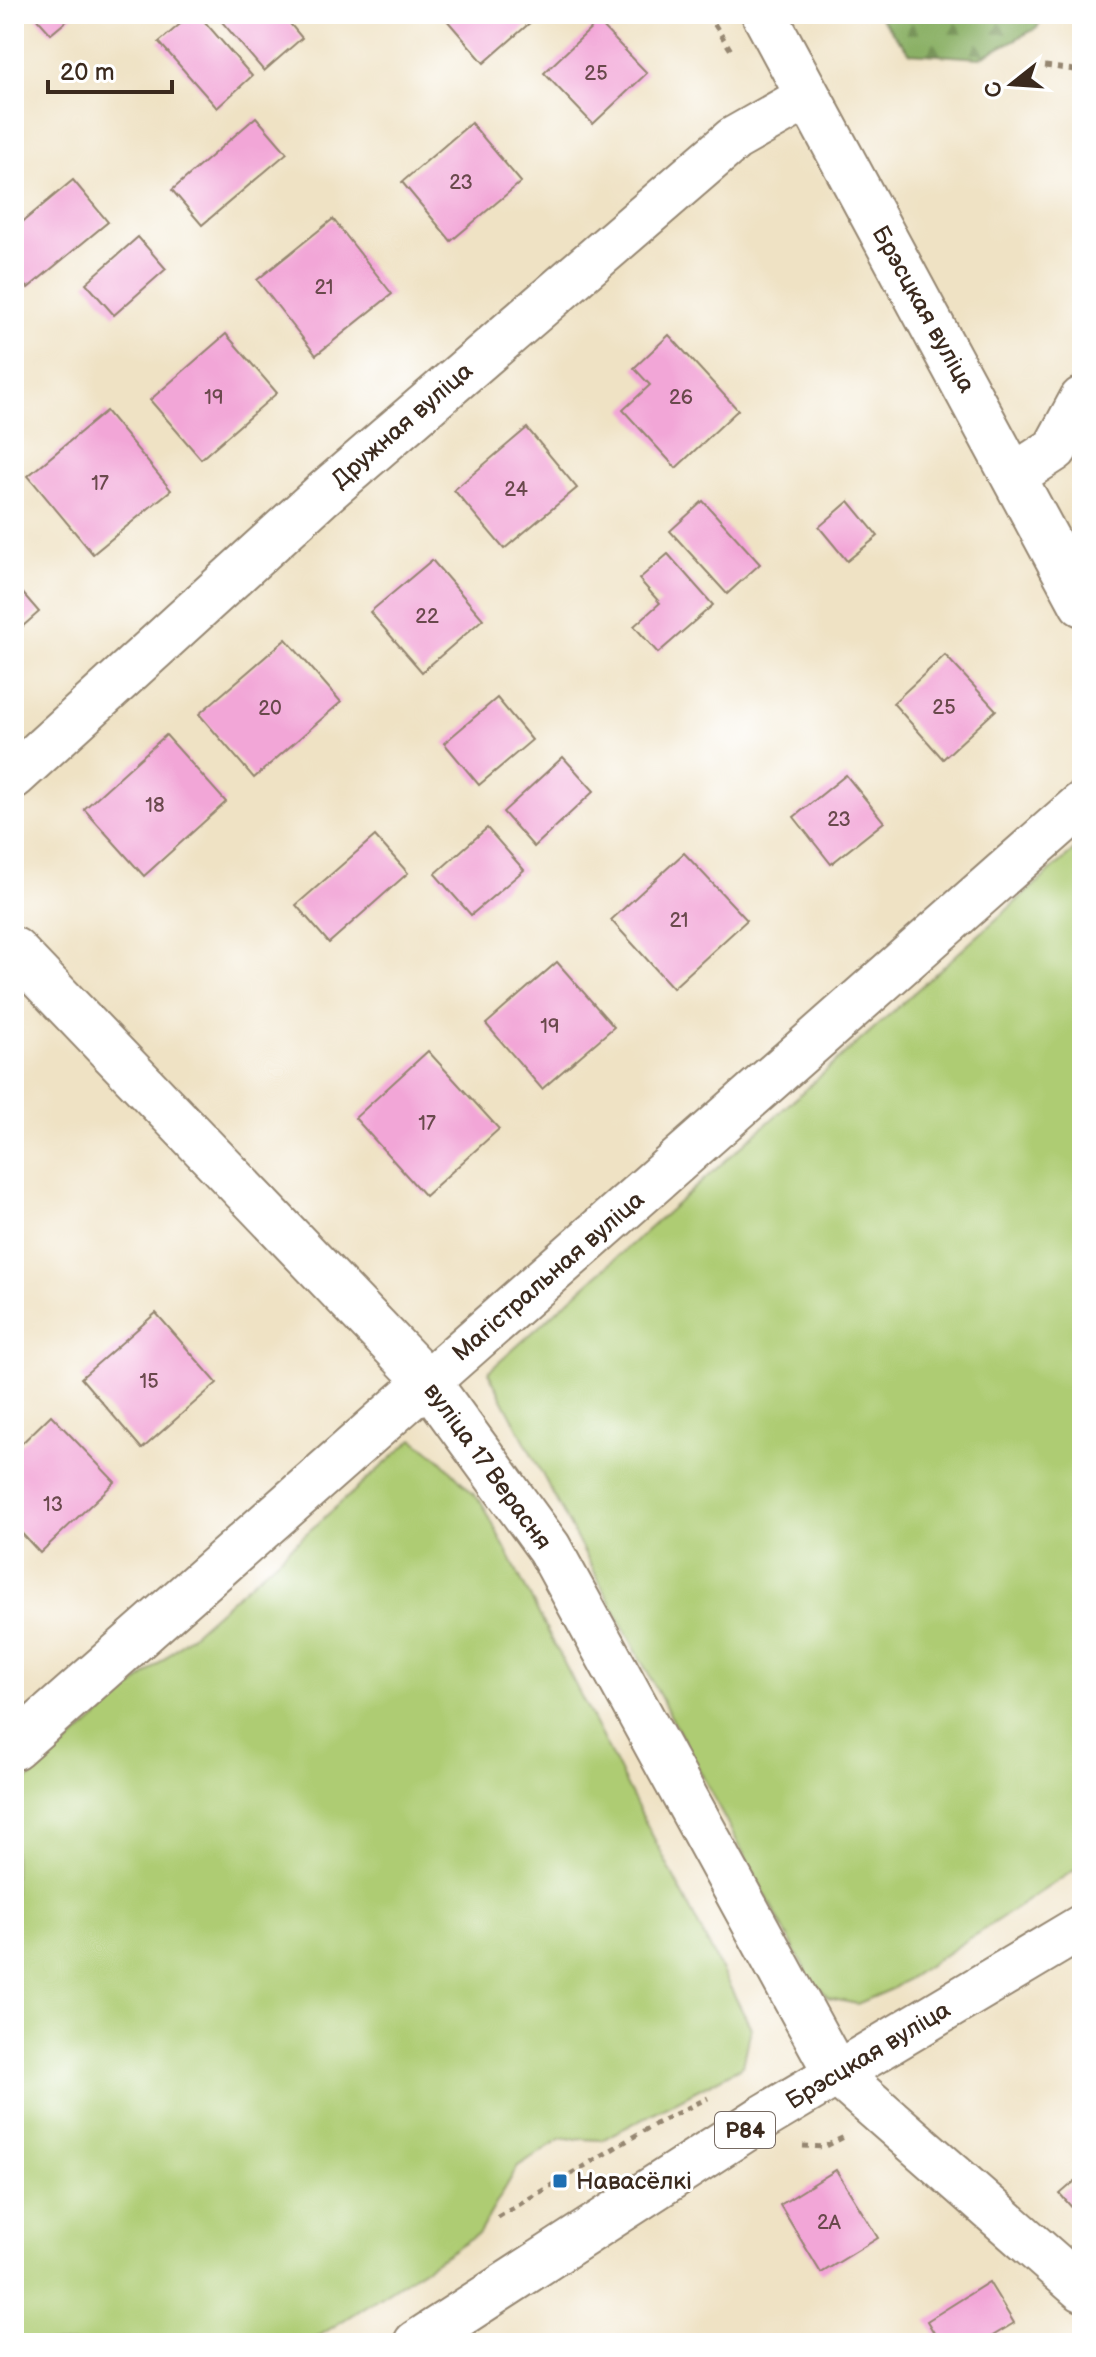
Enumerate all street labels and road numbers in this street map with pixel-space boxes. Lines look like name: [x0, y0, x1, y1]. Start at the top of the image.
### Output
street label: Брэсцкая вуліца: [866, 221, 981, 398]
street label: Дружная вуліца: [326, 356, 479, 494]
street label: Магістральная вуліца: [446, 1185, 650, 1368]
street label: вуліца 17 Верасня: [417, 1377, 558, 1555]
street label: Брэсцкая вуліца: [781, 1995, 956, 2116]
road number: Р84: [715, 2112, 775, 2148]

